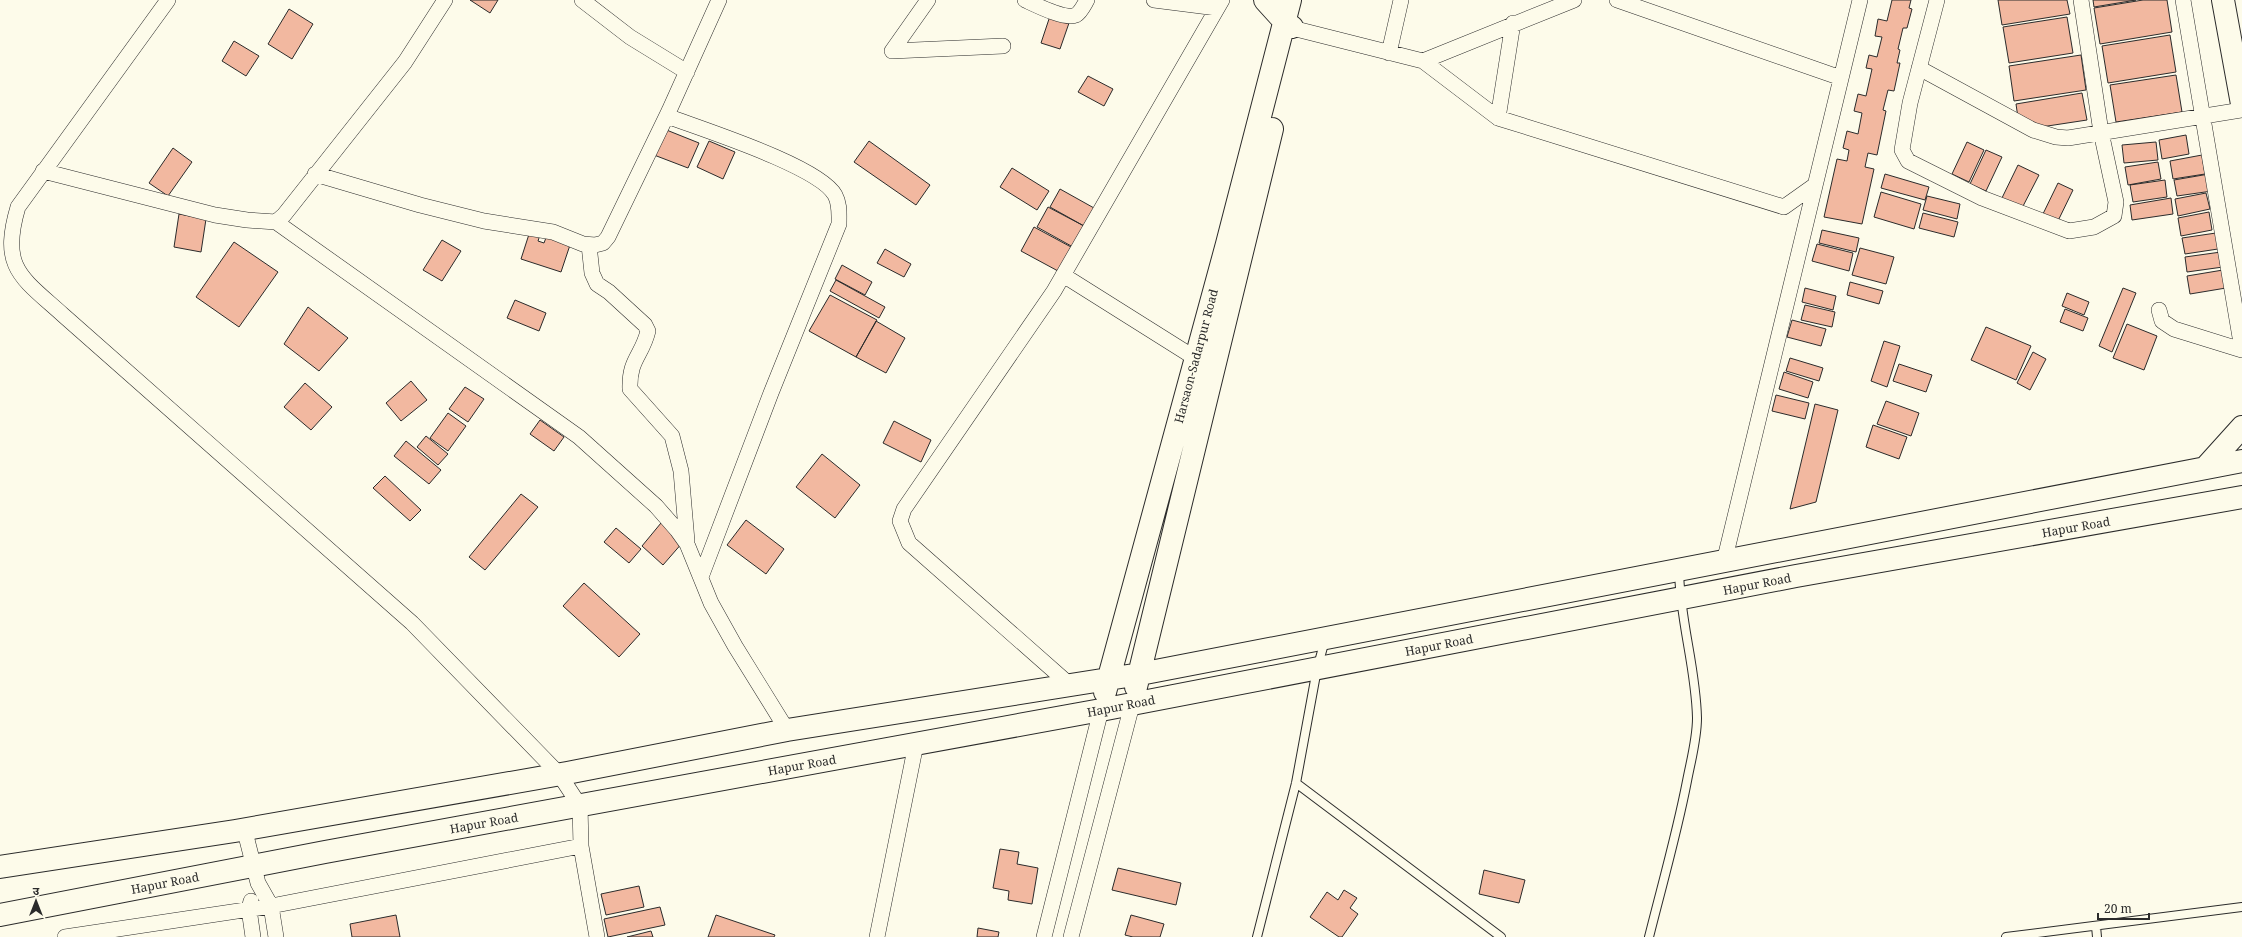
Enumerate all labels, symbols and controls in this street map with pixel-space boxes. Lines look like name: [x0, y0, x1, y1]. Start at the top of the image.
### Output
street label: Harsaon-Sadarpur Road: [1170, 286, 1222, 425]
street label: Hapur Road: [2041, 513, 2112, 541]
street label: Hapur Road: [1722, 569, 1793, 599]
street label: Hapur Road: [1404, 630, 1475, 660]
street label: Hapur Road: [1086, 691, 1157, 721]
street label: Hapur Road: [767, 751, 838, 779]
street label: Hapur Road: [449, 809, 520, 837]
street label: Hapur Road: [130, 868, 201, 898]
north arrow: [16, 881, 56, 921]
text: उ: [33, 883, 40, 898]
scale bar: [2098, 895, 2149, 921]
text: 20 m: [2104, 900, 2132, 917]

